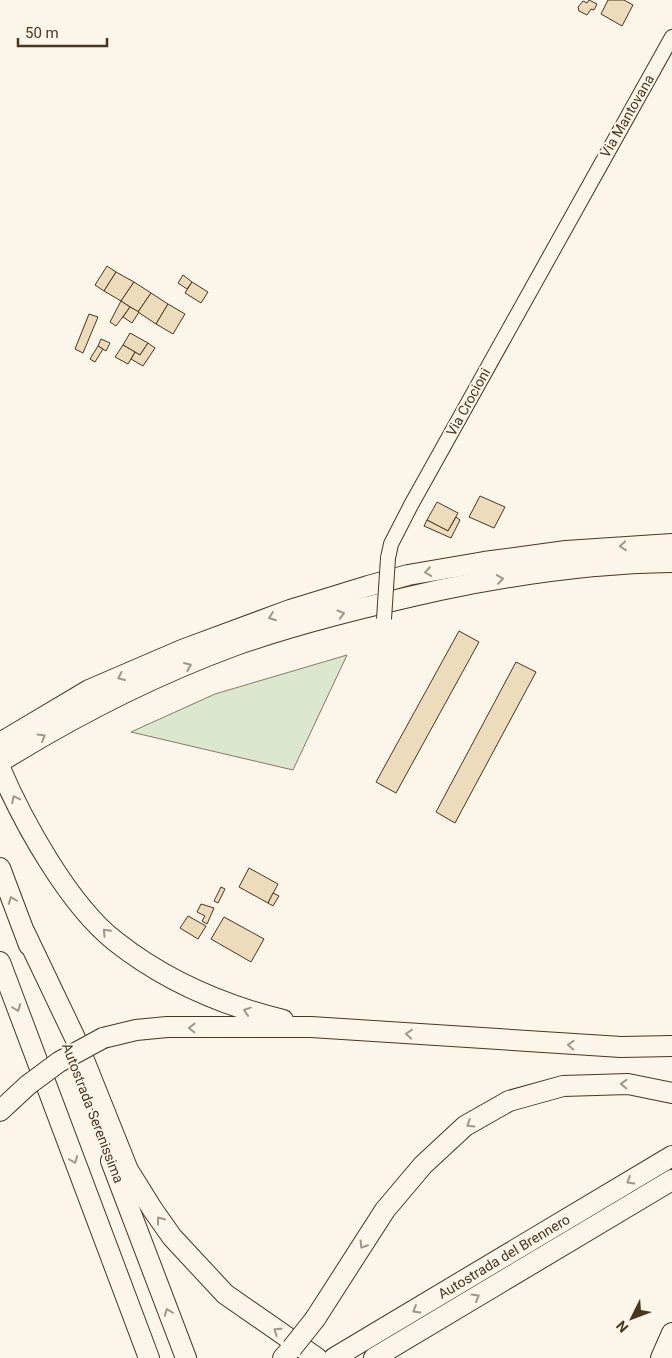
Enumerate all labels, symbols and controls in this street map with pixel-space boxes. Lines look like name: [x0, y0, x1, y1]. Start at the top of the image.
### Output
scale bar: [18, 15, 106, 47]
text: 50 m: [25, 24, 59, 42]
street label: Via Mantovana: [597, 72, 657, 160]
street label: Via Crocioni: [443, 365, 493, 439]
one-way arrow: [619, 541, 627, 552]
one-way arrow: [423, 566, 432, 576]
one-way arrow: [496, 574, 504, 584]
one-way arrow: [337, 610, 345, 620]
one-way arrow: [268, 611, 277, 621]
one-way arrow: [183, 662, 192, 672]
one-way arrow: [117, 670, 126, 681]
one-way arrow: [36, 733, 45, 743]
one-way arrow: [11, 795, 21, 804]
one-way arrow: [8, 896, 18, 905]
one-way arrow: [103, 929, 112, 938]
one-way arrow: [11, 1003, 21, 1012]
one-way arrow: [243, 1006, 252, 1016]
one-way arrow: [188, 1023, 196, 1033]
one-way arrow: [404, 1029, 412, 1040]
one-way arrow: [567, 1039, 575, 1050]
street label: Autostrada Serenissima: [59, 1041, 127, 1185]
one-way arrow: [620, 1079, 628, 1090]
one-way arrow: [466, 1117, 475, 1127]
one-way arrow: [68, 1155, 79, 1164]
one-way arrow: [627, 1175, 636, 1185]
street label: Autostrada del Brennero: [435, 1211, 573, 1302]
one-way arrow: [157, 1216, 166, 1226]
one-way arrow: [360, 1239, 369, 1248]
north arrow: [607, 1293, 657, 1343]
one-way arrow: [471, 1294, 480, 1304]
one-way arrow: [412, 1303, 421, 1313]
one-way arrow: [164, 1309, 174, 1317]
text: N: [613, 1318, 632, 1336]
one-way arrow: [273, 1328, 283, 1337]

